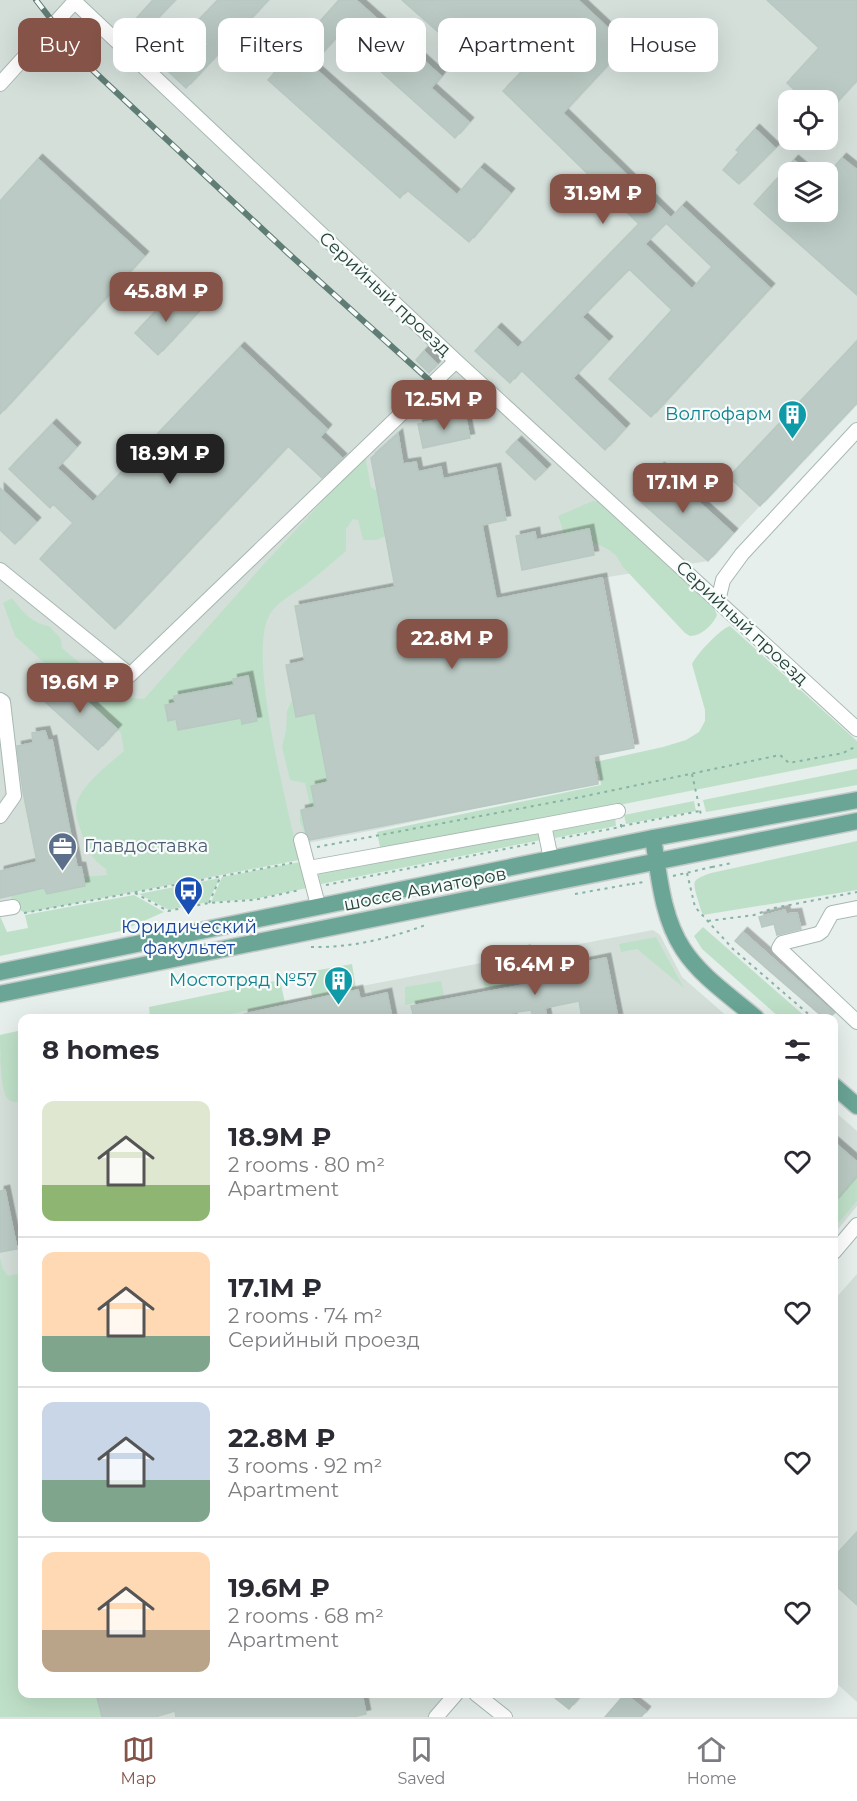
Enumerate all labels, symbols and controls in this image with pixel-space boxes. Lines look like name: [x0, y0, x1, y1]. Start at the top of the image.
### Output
chip: Buy: [18, 18, 101, 72]
chip: Rent: [113, 18, 206, 72]
chip: Filters: [218, 18, 324, 72]
chip: New: [336, 18, 426, 72]
chip: Apartment: [438, 18, 596, 72]
chip: House: [608, 18, 718, 72]
map controls: [778, 90, 838, 222]
button: locate: [778, 90, 838, 150]
button: layers: [778, 162, 838, 222]
pin: 31.9M ₽: [548, 174, 658, 225]
text: 31.9M ₽: [564, 181, 642, 205]
street label: Серийный проезд: [314, 227, 456, 361]
pin: 45.8M ₽: [111, 272, 221, 323]
text: 45.8M ₽: [124, 279, 208, 303]
pin: 12.5M ₽: [389, 380, 499, 431]
text: 12.5M ₽: [405, 387, 483, 411]
building icon: Волгофарм: [777, 398, 809, 440]
place label: Волгофарм: [665, 403, 772, 425]
pin: 18.9M ₽: [115, 434, 225, 485]
text: 18.9M ₽: [130, 441, 210, 465]
pin: 17.1M ₽: [628, 463, 738, 514]
text: 17.1M ₽: [647, 470, 719, 494]
street label: Серийный проезд: [671, 556, 813, 690]
pin: 22.8M ₽: [397, 619, 507, 670]
text: 22.8M ₽: [411, 626, 493, 650]
pin: 19.6M ₽: [25, 663, 135, 714]
text: 19.6M ₽: [41, 670, 119, 694]
office icon: Главдоставка: [47, 830, 79, 872]
place label: Главдоставка: [84, 835, 208, 857]
street label: шоссе Авиаторов: [342, 862, 508, 916]
bus stop icon: Юридический факультет: [173, 874, 205, 916]
place label: Юридический факультет: [121, 916, 257, 959]
pin: 16.4M ₽: [480, 945, 590, 996]
text: 16.4M ₽: [495, 952, 575, 976]
building icon: Мостотряд №57: [322, 964, 354, 1006]
place label: Мостотряд №57: [169, 969, 317, 991]
text: 8 homes: [42, 1034, 159, 1066]
icon: filters: [781, 1034, 814, 1067]
text: 18.9M ₽: [228, 1121, 331, 1153]
icon: home: [90, 1125, 162, 1197]
icon: heart: [781, 1145, 814, 1178]
text: 2 rooms · 80 m²: [228, 1153, 385, 1177]
text: Apartment: [228, 1177, 339, 1201]
text: 17.1M ₽: [228, 1272, 322, 1304]
icon: home: [90, 1276, 162, 1348]
icon: heart: [781, 1296, 814, 1329]
text: 2 rooms · 74 m²: [228, 1304, 383, 1328]
text: Серийный проезд: [228, 1328, 420, 1352]
text: 22.8M ₽: [228, 1422, 336, 1454]
icon: home: [90, 1426, 162, 1498]
icon: heart: [781, 1446, 814, 1479]
text: 3 rooms · 92 m²: [228, 1454, 382, 1478]
text: Apartment: [228, 1478, 339, 1502]
text: 19.6M ₽: [228, 1572, 330, 1604]
icon: home: [90, 1576, 162, 1648]
icon: heart: [781, 1596, 814, 1629]
text: 2 rooms · 68 m²: [228, 1604, 384, 1628]
text: Apartment: [228, 1628, 339, 1652]
tab: Map: [121, 1733, 156, 1788]
tab: Saved: [397, 1733, 445, 1788]
tab: Home: [687, 1733, 736, 1788]

